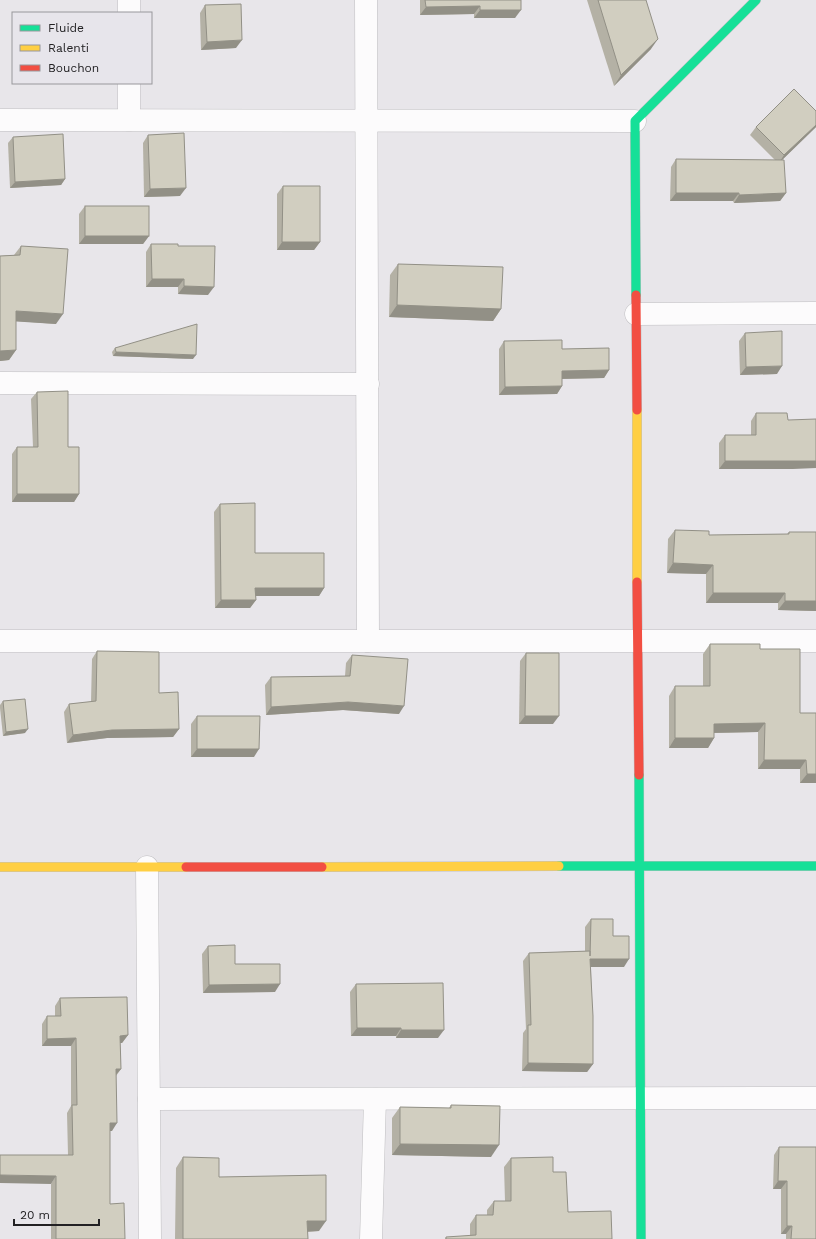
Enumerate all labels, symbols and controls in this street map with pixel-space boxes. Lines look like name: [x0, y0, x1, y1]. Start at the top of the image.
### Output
legend: [12, 12, 152, 84]
text: Fluide: [48, 21, 84, 35]
text: Ralenti: [48, 41, 89, 55]
text: Bouchon: [48, 61, 99, 75]
scale bar: [14, 1201, 99, 1227]
text: 20 m: [20, 1208, 50, 1222]

